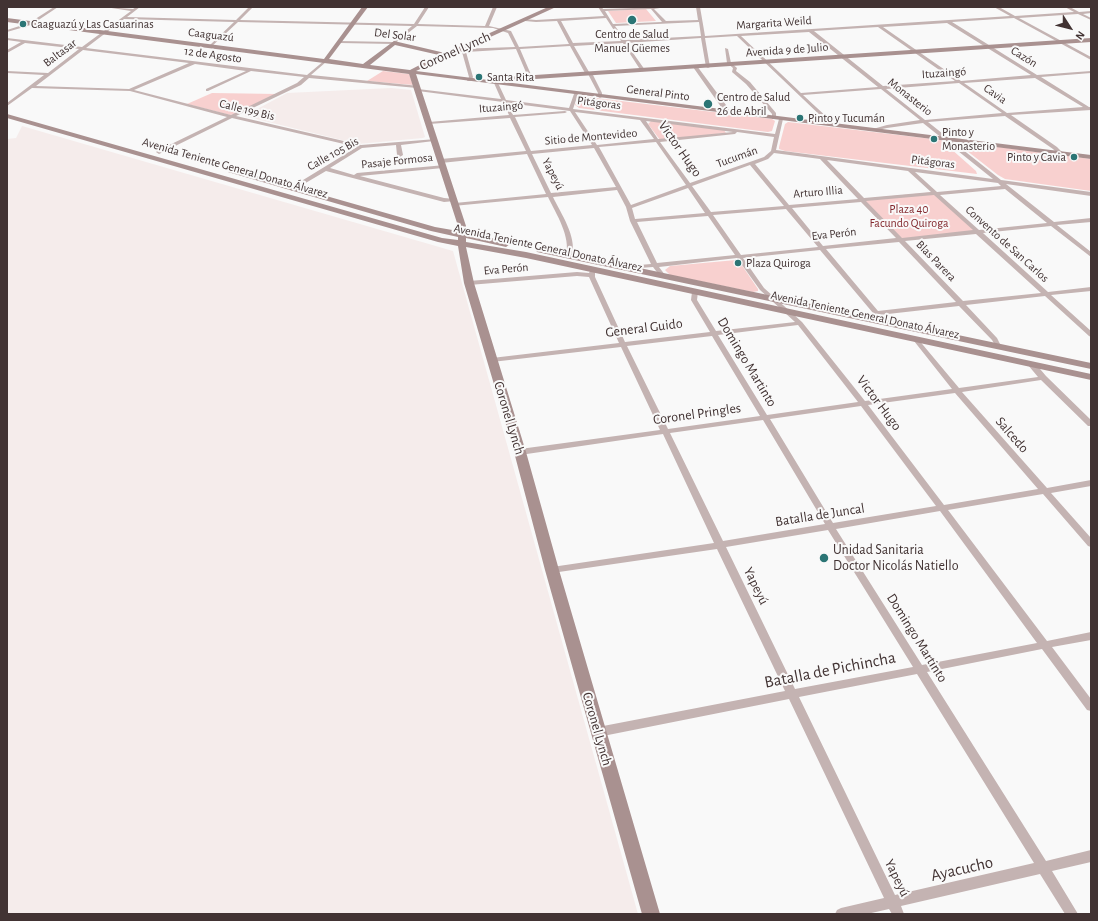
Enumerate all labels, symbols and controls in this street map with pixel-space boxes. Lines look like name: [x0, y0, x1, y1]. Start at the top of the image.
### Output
north arrow: [1050, 8, 1090, 48]
street label: Margarita Weild: [736, 13, 812, 33]
marker: Centro de Salud Manuel Güemes: [626, 14, 638, 26]
place label: Caaguazú y Las Casuarinas: [31, 17, 154, 31]
marker: Caaguazú y Las Casuarinas: [18, 19, 28, 29]
street label: Caaguazú: [187, 25, 235, 45]
street label: Del Solar: [373, 25, 417, 45]
place label: Centro de Salud Manuel Güemes: [594, 27, 670, 55]
street label: Coronel Lynch: [417, 28, 493, 74]
text: N: [1073, 29, 1087, 42]
street label: Baltasar: [40, 36, 80, 70]
street label: Avenida 9 de Julio: [745, 40, 829, 60]
street label: Cazón: [1008, 43, 1040, 71]
street label: 12 de Agosto: [183, 44, 243, 66]
street label: Ituzaingó: [921, 64, 967, 82]
place label: Santa Rita: [487, 70, 534, 84]
marker: Santa Rita: [474, 72, 484, 82]
street label: Monasterio: [885, 75, 935, 119]
street label: Cavia: [981, 81, 1009, 107]
street label: General Pinto: [626, 82, 690, 104]
place label: Centro de Salud 26 de Abril: [717, 90, 790, 118]
street label: Pitágoras: [576, 93, 622, 113]
street label: Calle 199 Bis: [218, 96, 276, 124]
street label: Ituzaingó: [478, 98, 524, 116]
marker: Centro de Salud 26 de Abril: [702, 98, 714, 110]
place label: Pinto y Tucumán: [808, 111, 885, 125]
marker: Pinto y Tucumán: [795, 113, 805, 123]
street label: Victor Hugo: [655, 118, 705, 180]
place label: Pinto y Monasterio: [942, 125, 995, 153]
street label: Sitio de Montevideo: [544, 126, 638, 148]
street label: Calle 105 Bis: [305, 134, 361, 174]
marker: Pinto y Monasterio: [929, 134, 939, 144]
street label: Avenida Teniente General Donato Álvarez: [141, 135, 329, 201]
street label: Tucumán: [714, 143, 760, 171]
street label: Pasaje Formosa: [360, 150, 434, 172]
place label: Pinto y Cavia: [1007, 150, 1066, 164]
street label: Pitágoras: [910, 152, 956, 172]
marker: Pinto y Cavia: [1069, 152, 1079, 162]
street label: Yapeyú: [539, 156, 567, 192]
street label: Arturo Illia: [793, 183, 843, 201]
park label: Plaza 40 Facundo Quiroga: [870, 202, 948, 230]
street label: Convento de San Carlos: [962, 203, 1052, 285]
street label: Avenida Teniente General Donato Álvarez: [452, 221, 644, 275]
street label: Eva Perón: [811, 224, 857, 244]
street label: Blas Parera: [913, 238, 959, 284]
place label: Plaza Quiroga: [746, 256, 811, 270]
marker: Plaza Quiroga: [733, 258, 743, 268]
street label: Eva Perón: [483, 260, 529, 278]
street label: Avenida Teniente General Donato Álvarez: [769, 288, 961, 342]
street label: Domingo Martinto: [714, 314, 780, 410]
street label: General Guido: [604, 315, 684, 341]
street label: Victor Hugo: [853, 372, 905, 434]
street label: Coronel Lynch: [490, 379, 528, 457]
street label: Coronel Pringles: [652, 400, 742, 428]
street label: Salcedo: [992, 414, 1032, 456]
street label: Batalla de Juncal: [774, 500, 866, 530]
place label: Unidad Sanitaria Doctor Nicolás Natiello: [833, 542, 959, 574]
marker: Unidad Sanitaria Doctor Nicolás Natiello: [818, 552, 830, 564]
street label: Yapeyú: [740, 564, 772, 608]
street label: Domingo Martinto: [883, 590, 951, 686]
street label: Batalla de Pichincha: [763, 647, 897, 693]
street label: Coronel Lynch: [578, 690, 616, 768]
street label: Ayacucho: [929, 852, 995, 886]
street label: Yapeyú: [881, 856, 913, 900]

